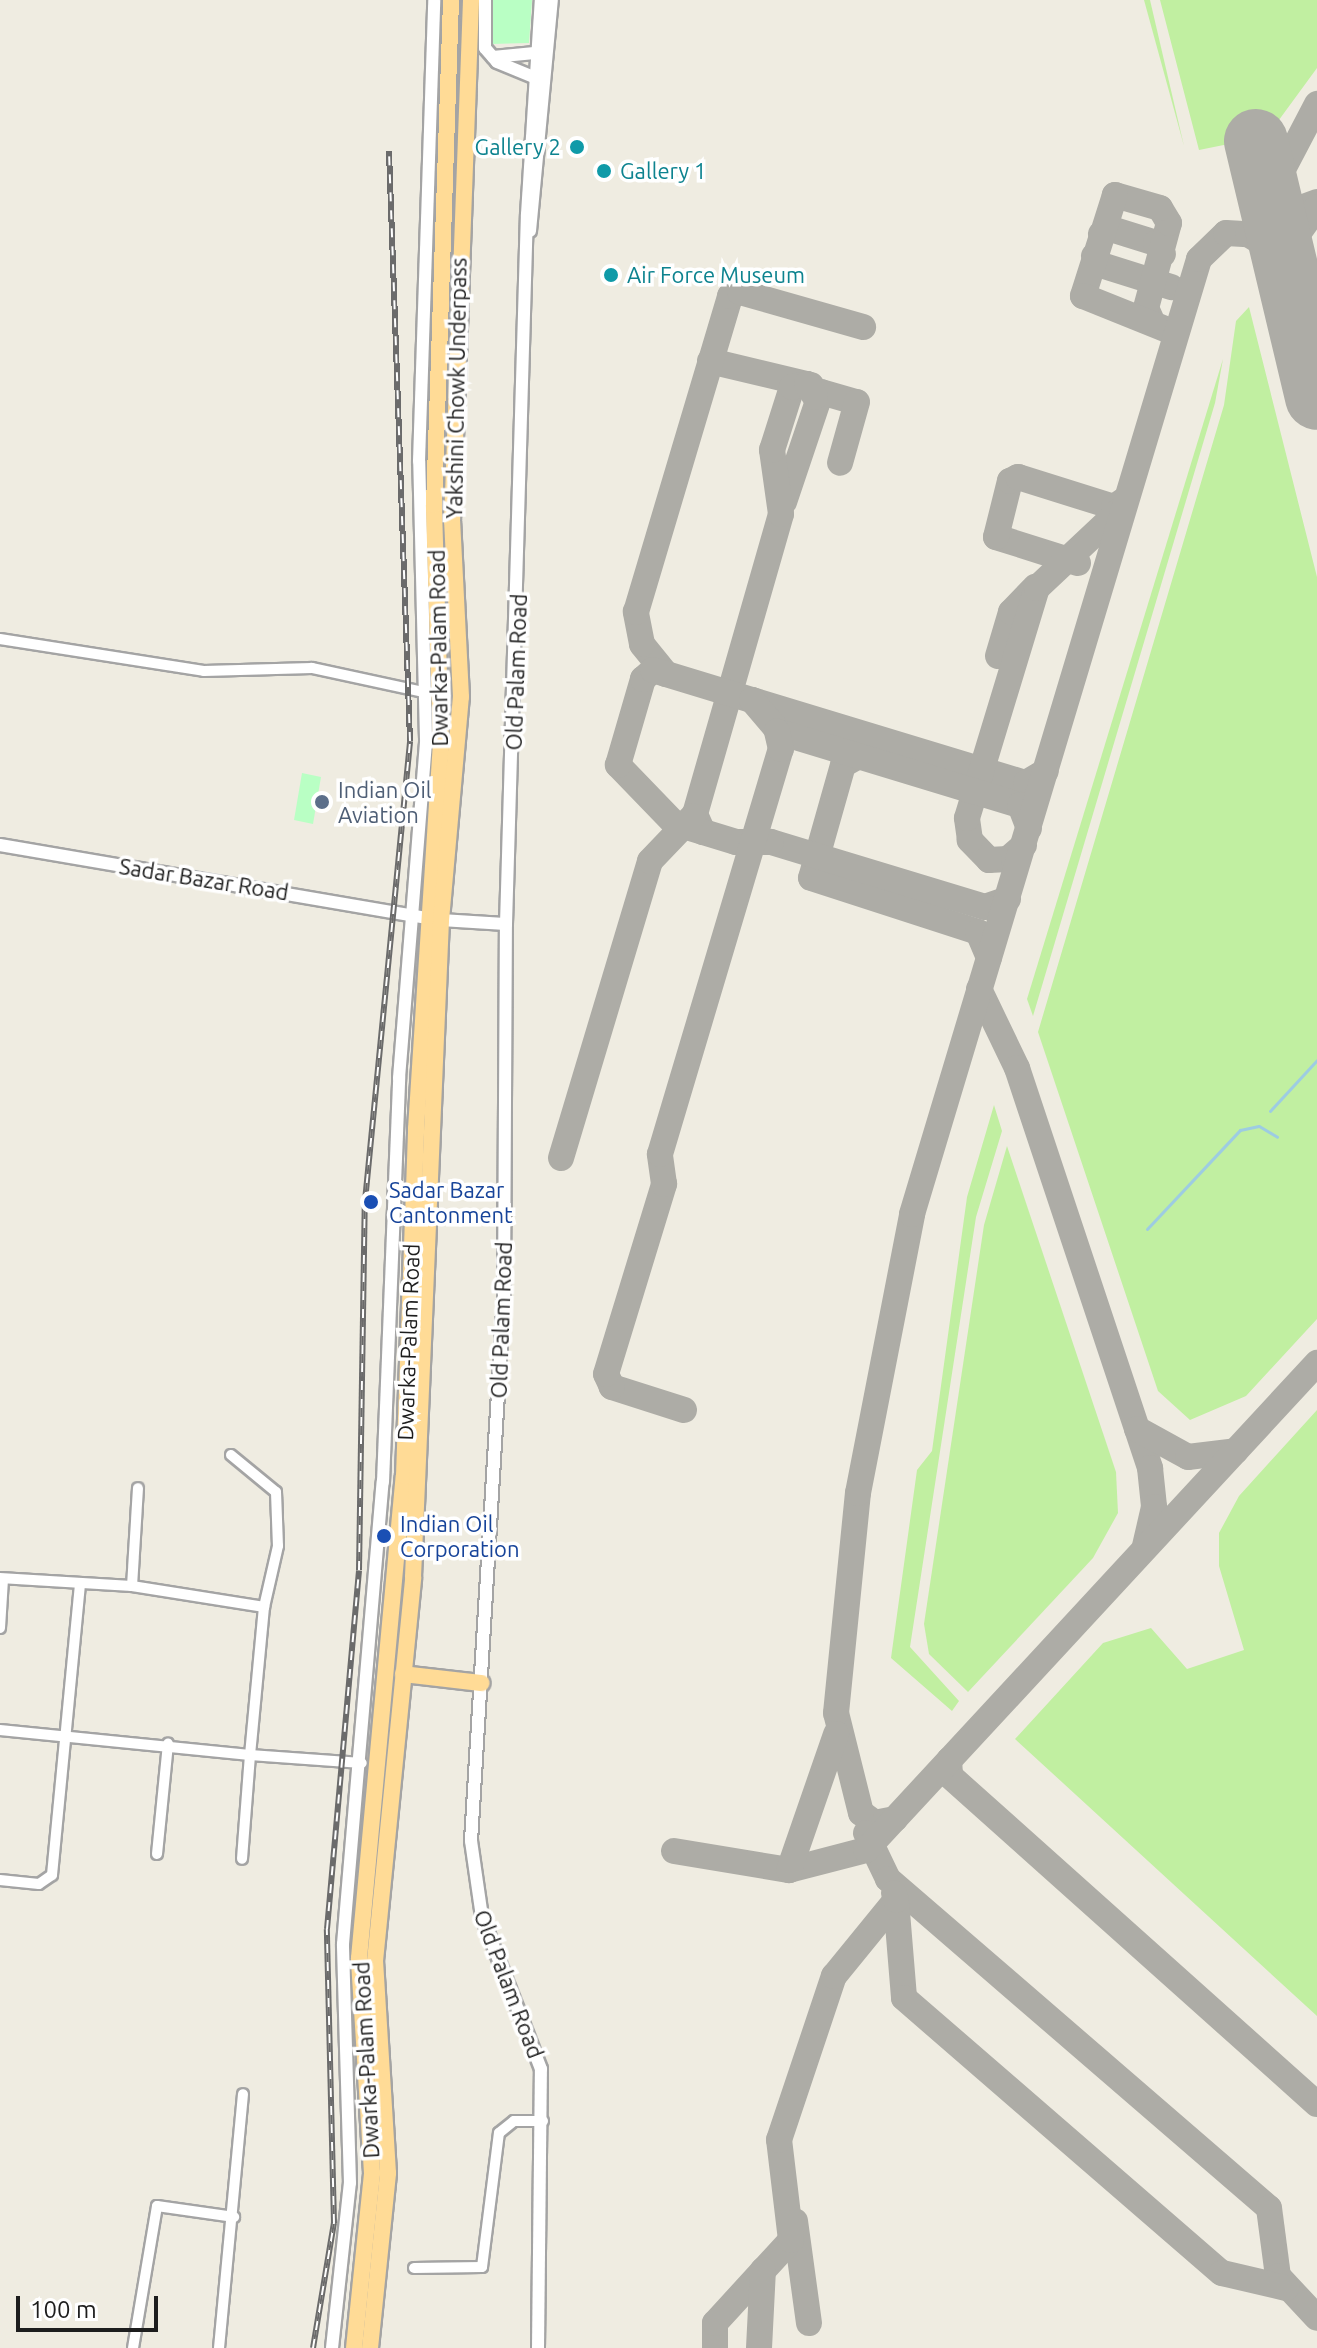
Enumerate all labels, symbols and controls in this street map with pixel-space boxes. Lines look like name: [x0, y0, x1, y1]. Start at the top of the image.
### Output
place label: Gallery 2: [475, 134, 561, 160]
marker: Gallery 2: [568, 138, 586, 156]
place label: Gallery 1: [620, 158, 706, 184]
marker: Gallery 1: [595, 162, 613, 180]
street label: Yakshini Chowk Underpass: [441, 257, 471, 519]
place label: Air Force Museum: [627, 262, 805, 288]
marker: Air Force Museum: [602, 266, 620, 284]
street label: Dwarka-Palam Road: [423, 549, 453, 747]
street label: Old Palam Road: [500, 593, 532, 751]
place label: Indian Oil Aviation: [338, 776, 431, 828]
marker: Indian Oil Aviation: [313, 793, 331, 811]
street label: Sadar Bazar Road: [117, 853, 291, 905]
place label: Sadar Bazar Cantonment: [389, 1176, 513, 1228]
marker: Sadar Bazar Cantonment: [360, 1191, 382, 1213]
street label: Old Palam Road: [485, 1241, 517, 1399]
street label: Dwarka-Palam Road: [391, 1243, 425, 1441]
place label: Indian Oil Corporation: [400, 1510, 519, 1562]
marker: Indian Oil Corporation: [375, 1527, 393, 1545]
street label: Old Palam Road: [469, 1906, 549, 2062]
street label: Dwarka-Palam Road: [348, 1961, 384, 2159]
scale bar: [20, 2280, 162, 2330]
text: 100 m: [30, 2296, 97, 2323]

